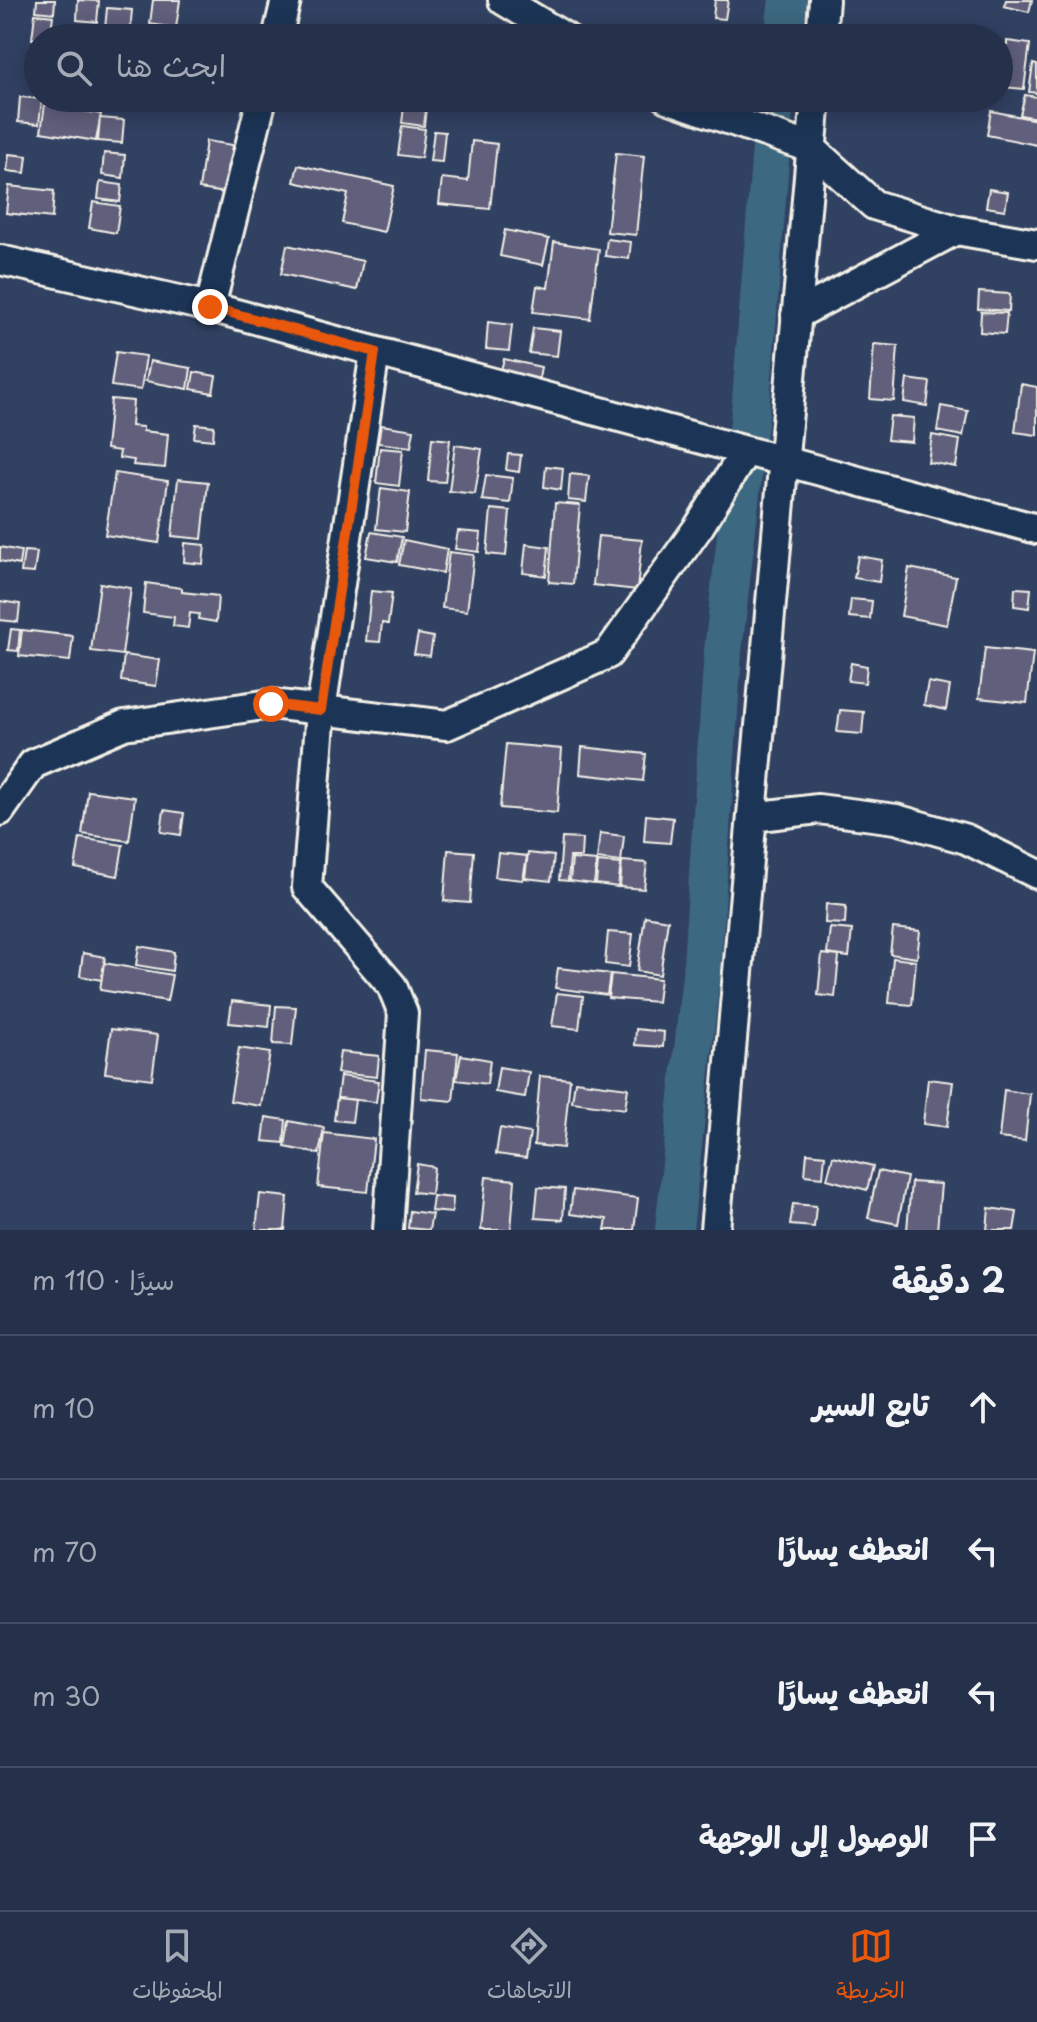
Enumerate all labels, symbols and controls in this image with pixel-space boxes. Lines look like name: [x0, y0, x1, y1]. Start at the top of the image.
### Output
search box: [24, 24, 1013, 112]
text: ابحث هنا: [116, 42, 226, 87]
icon: search: [52, 46, 96, 90]
route end: [192, 289, 228, 325]
route start: [253, 686, 289, 722]
text: 2 دقيقة: [892, 1253, 1005, 1305]
text: سيرًا · 110 m: [32, 1260, 175, 1299]
text: تابع السير: [812, 1381, 929, 1426]
icon: ahead: [961, 1385, 1005, 1429]
text: 10 m: [32, 1388, 95, 1427]
text: انعطف يسارًا: [778, 1525, 929, 1570]
icon: left: [961, 1529, 1005, 1573]
text: 70 m: [32, 1532, 97, 1571]
text: انعطف يسارًا: [778, 1669, 929, 1714]
icon: left: [961, 1673, 1005, 1717]
text: 30 m: [32, 1676, 100, 1715]
text: الوصول إلى الوجهة: [699, 1813, 929, 1858]
icon: arrive: [961, 1817, 1005, 1861]
tab: المحفوظات: [132, 1924, 223, 2010]
tab: الاتجاهات: [487, 1924, 572, 2010]
tab: الخريطة: [836, 1924, 905, 2010]

